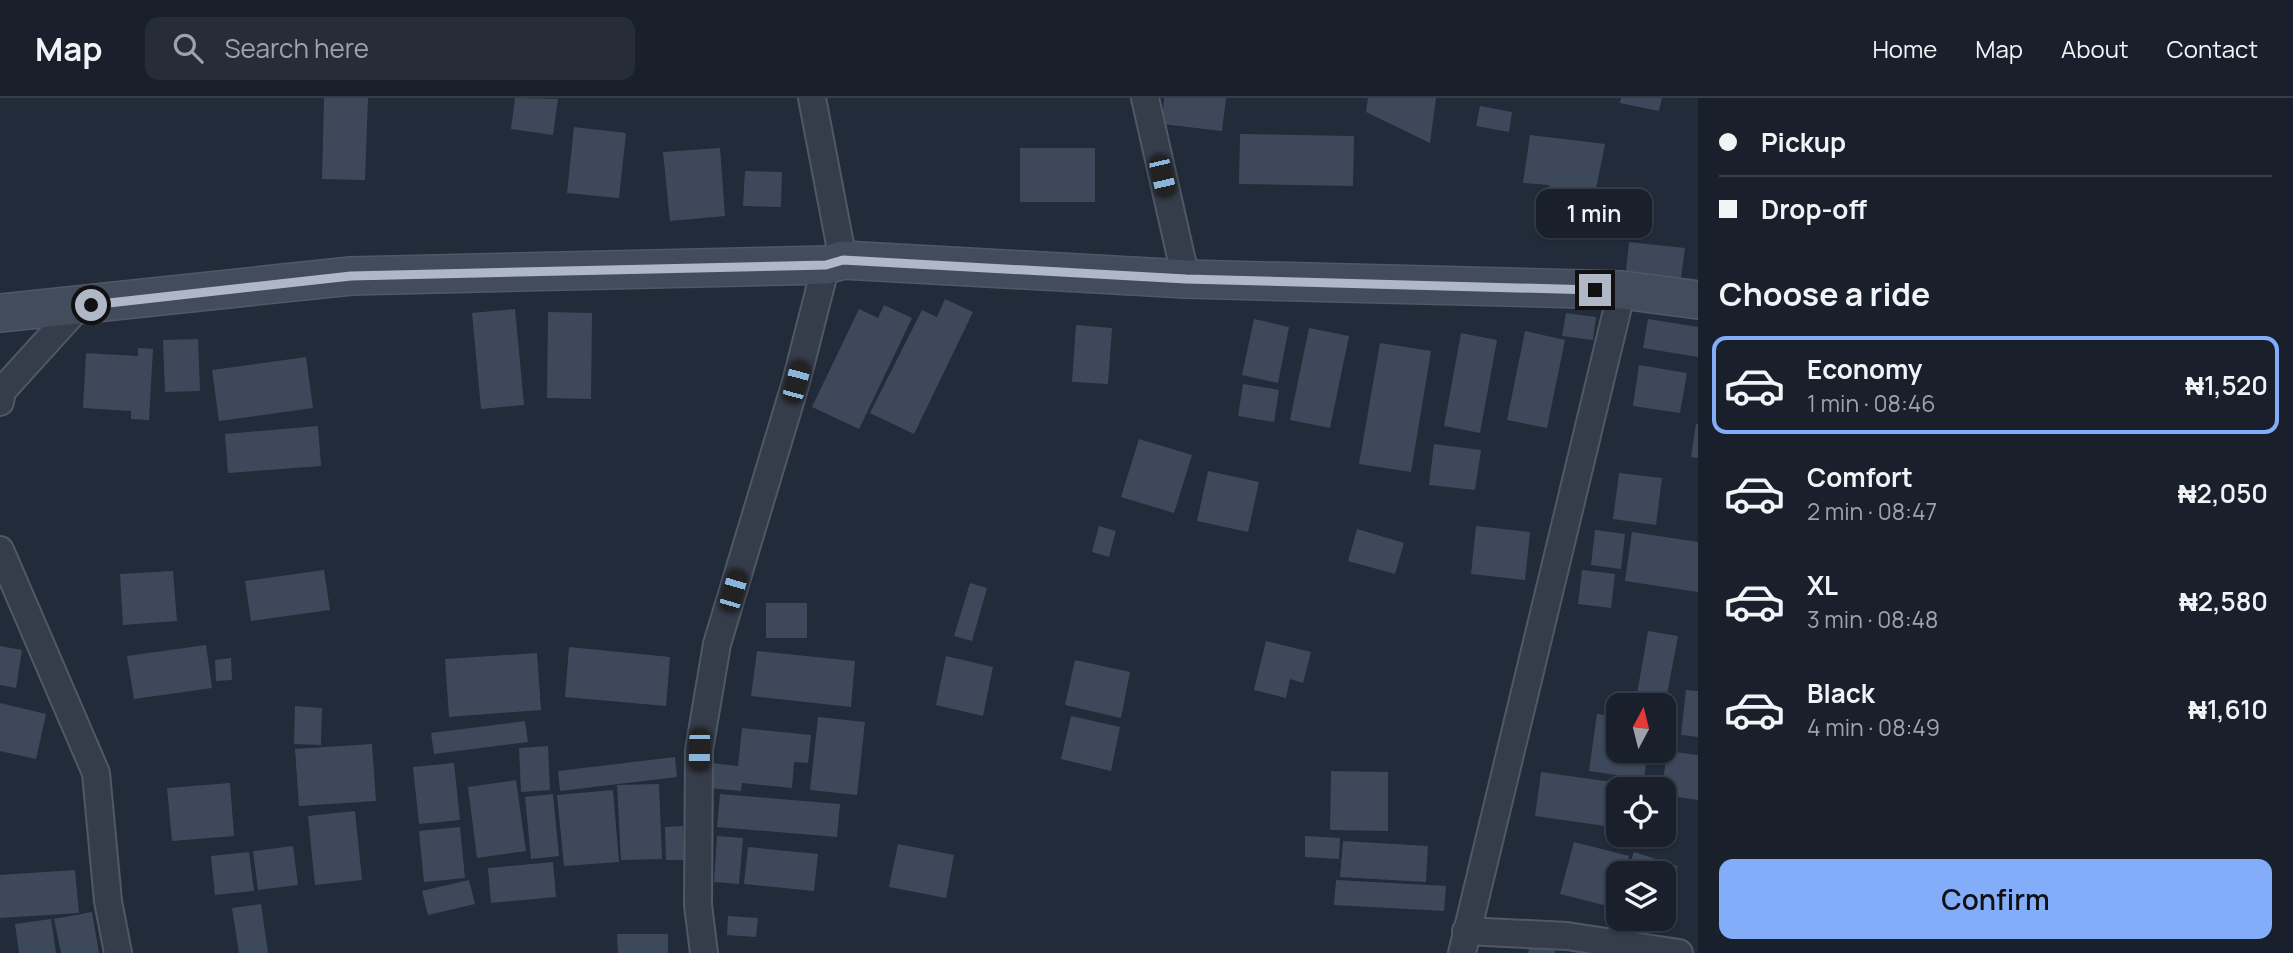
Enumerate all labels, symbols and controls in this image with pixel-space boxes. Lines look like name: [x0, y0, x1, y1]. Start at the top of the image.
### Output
search box: [145, 17, 635, 80]
text: Map: [35, 26, 103, 71]
icon: search: [169, 29, 207, 67]
text: Search here: [225, 30, 369, 66]
text: Home: [1872, 32, 1937, 65]
text: Map: [1975, 32, 2023, 65]
text: About: [2061, 32, 2129, 65]
text: Contact: [2167, 32, 2258, 65]
text: Pickup: [1761, 124, 1846, 160]
car: [1148, 153, 1177, 199]
callout: 1 min: [1537, 188, 1653, 238]
text: Drop-off: [1761, 191, 1867, 227]
text: 1 min: [1567, 197, 1621, 229]
text: Choose a ride: [1719, 272, 1930, 316]
route end: [1579, 274, 1611, 306]
route start: [75, 289, 107, 321]
text: Economy: [1807, 351, 1922, 387]
icon: car: [1723, 354, 1786, 417]
car: [781, 359, 812, 405]
text: ₦1,520: [2185, 367, 2268, 403]
text: 1 min · 08:46: [1807, 387, 1936, 419]
text: Comfort: [1807, 459, 1913, 495]
icon: car: [1723, 462, 1786, 525]
text: ₦2,050: [2178, 475, 2268, 511]
text: 2 min · 08:47: [1807, 495, 1937, 527]
text: XL: [1807, 567, 1838, 603]
car: [718, 568, 749, 614]
icon: car: [1723, 570, 1786, 633]
text: ₦2,580: [2179, 583, 2268, 619]
text: 3 min · 08:48: [1807, 603, 1938, 635]
text: Black: [1807, 675, 1875, 711]
icon: car: [1723, 678, 1786, 741]
text: ₦1,610: [2188, 691, 2268, 727]
north arrow: [1606, 693, 1676, 763]
map controls: [1606, 693, 1676, 931]
text: 4 min · 08:49: [1807, 711, 1940, 743]
car: [689, 729, 710, 771]
button: locate: [1606, 777, 1676, 847]
button: Confirm: [1719, 859, 2272, 939]
button: layers: [1606, 861, 1676, 931]

